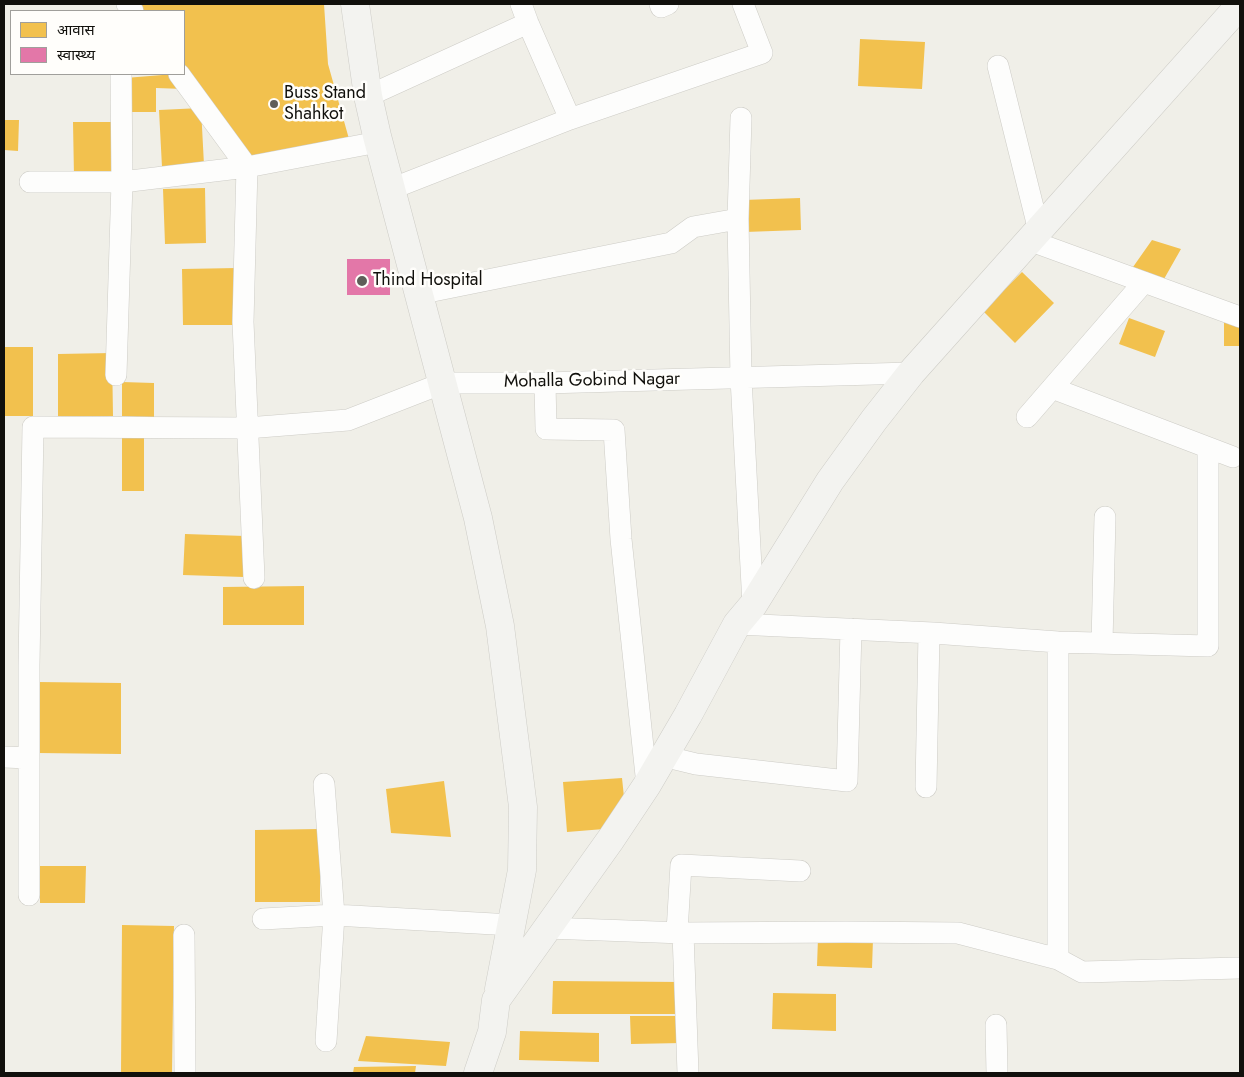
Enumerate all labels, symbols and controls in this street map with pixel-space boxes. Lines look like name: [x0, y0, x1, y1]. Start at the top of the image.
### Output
legend: [10, 10, 185, 75]
text: आवास: [57, 19, 95, 41]
text: स्वास्थ्य: [57, 44, 95, 66]
place label: Buss Stand Shahkot: [284, 83, 366, 126]
marker: Buss Stand Shahkot: [268, 98, 280, 110]
place label: Thind Hospital: [373, 270, 483, 292]
marker: Thind Hospital: [355, 274, 369, 288]
street label: Mohalla Gobind Nagar: [504, 369, 680, 393]

